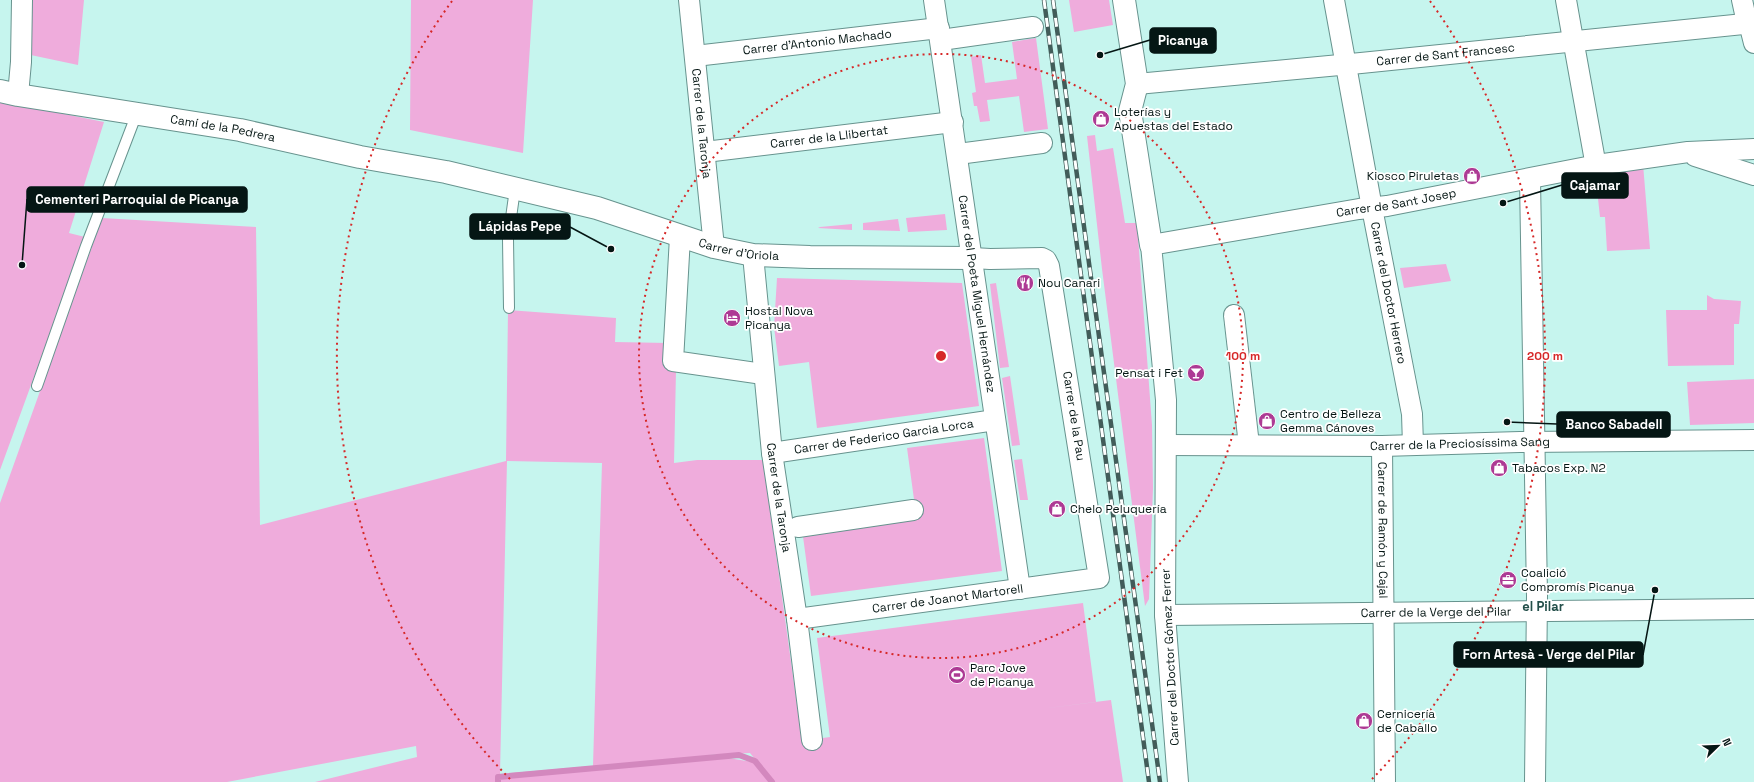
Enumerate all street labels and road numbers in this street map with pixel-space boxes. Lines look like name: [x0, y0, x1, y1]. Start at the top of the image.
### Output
street label: Carrer d'Antonio Machado: [742, 25, 893, 58]
street label: Carrer de Sant Francesc: [1376, 39, 1516, 69]
street label: Carrer de la Taronja: [688, 68, 715, 179]
street label: Camí de la Pedrera: [169, 111, 277, 146]
street label: Carrer de la Llibertat: [769, 122, 889, 152]
street label: Carrer de Sant Josep: [1335, 185, 1458, 221]
street label: Carrer del Poeta Miguel Hernández: [955, 194, 999, 394]
street label: Carrer del Doctor Herrero: [1367, 221, 1410, 365]
street label: Carrer d'Oriola: [696, 234, 779, 264]
street label: Carrer de la Pau: [1059, 370, 1089, 462]
street label: Carrer de Federico Garcia Lorca: [793, 415, 975, 458]
street label: Carrer de la Preciosíssima Sang: [1370, 434, 1550, 454]
street label: Carrer de la Taronja: [763, 442, 795, 554]
street label: Carrer de Ramón y Cajal: [1374, 462, 1391, 598]
street label: Carrer del Doctor Gómez Ferrer: [1157, 567, 1183, 746]
street label: Carrer de Joanot Martorell: [871, 580, 1024, 617]
street label: Carrer de la Verge del Pilar: [1361, 603, 1512, 621]

